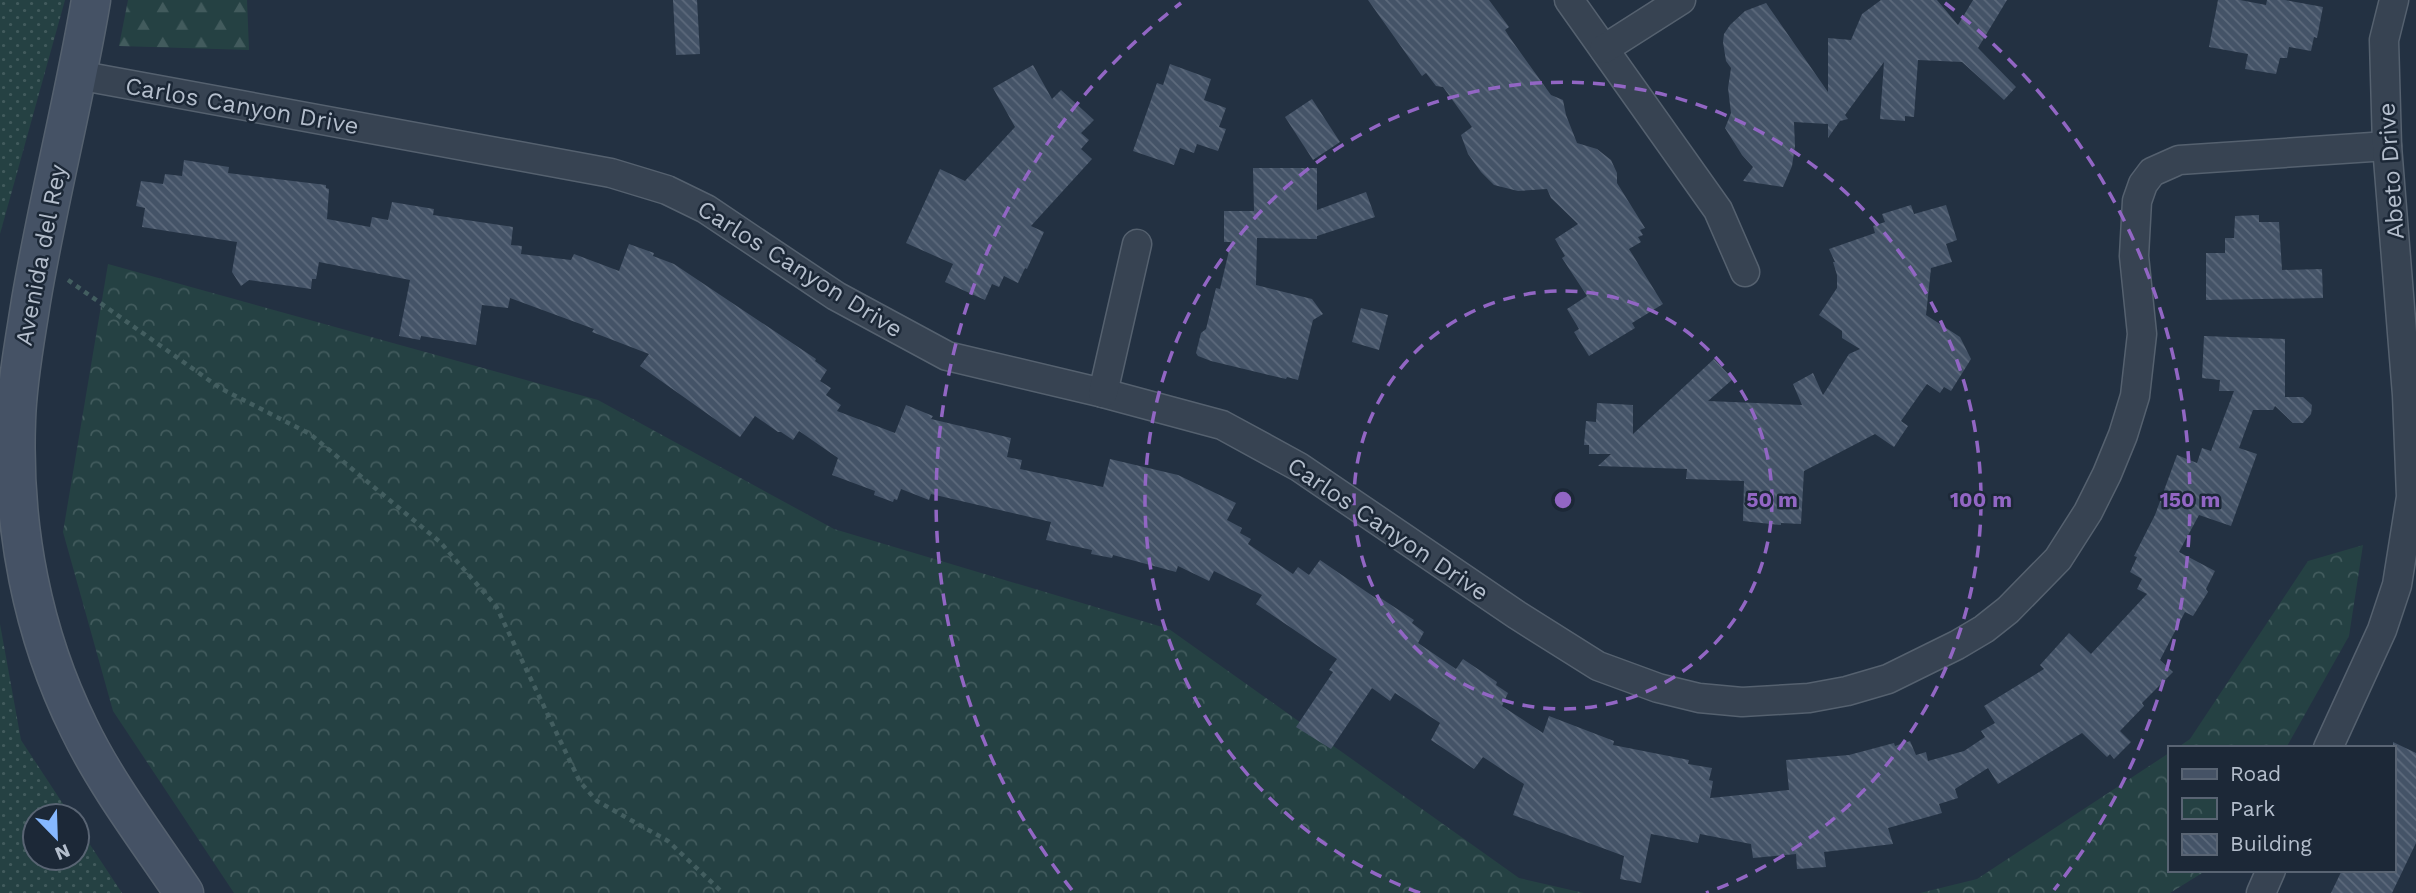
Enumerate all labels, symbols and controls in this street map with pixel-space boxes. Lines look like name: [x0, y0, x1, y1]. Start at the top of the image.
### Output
street label: Carlos Canyon Drive: [123, 72, 361, 140]
street label: Abeto Drive: [2372, 102, 2410, 240]
street label: Avenida del Rey: [10, 162, 72, 348]
street label: Carlos Canyon Drive: [692, 194, 908, 344]
street label: Carlos Canyon Drive: [1282, 451, 1494, 607]
text: 50 m: [1746, 487, 1798, 512]
text: 100 m: [1950, 487, 2012, 512]
text: 150 m: [2160, 487, 2220, 512]
centre of rings: [1551, 488, 1575, 512]
legend: [2168, 746, 2395, 872]
text: Road: [2230, 761, 2281, 786]
text: Park: [2230, 796, 2275, 821]
north arrow: [21, 802, 91, 872]
text: Building: [2230, 831, 2312, 856]
text: N: [51, 839, 73, 866]

